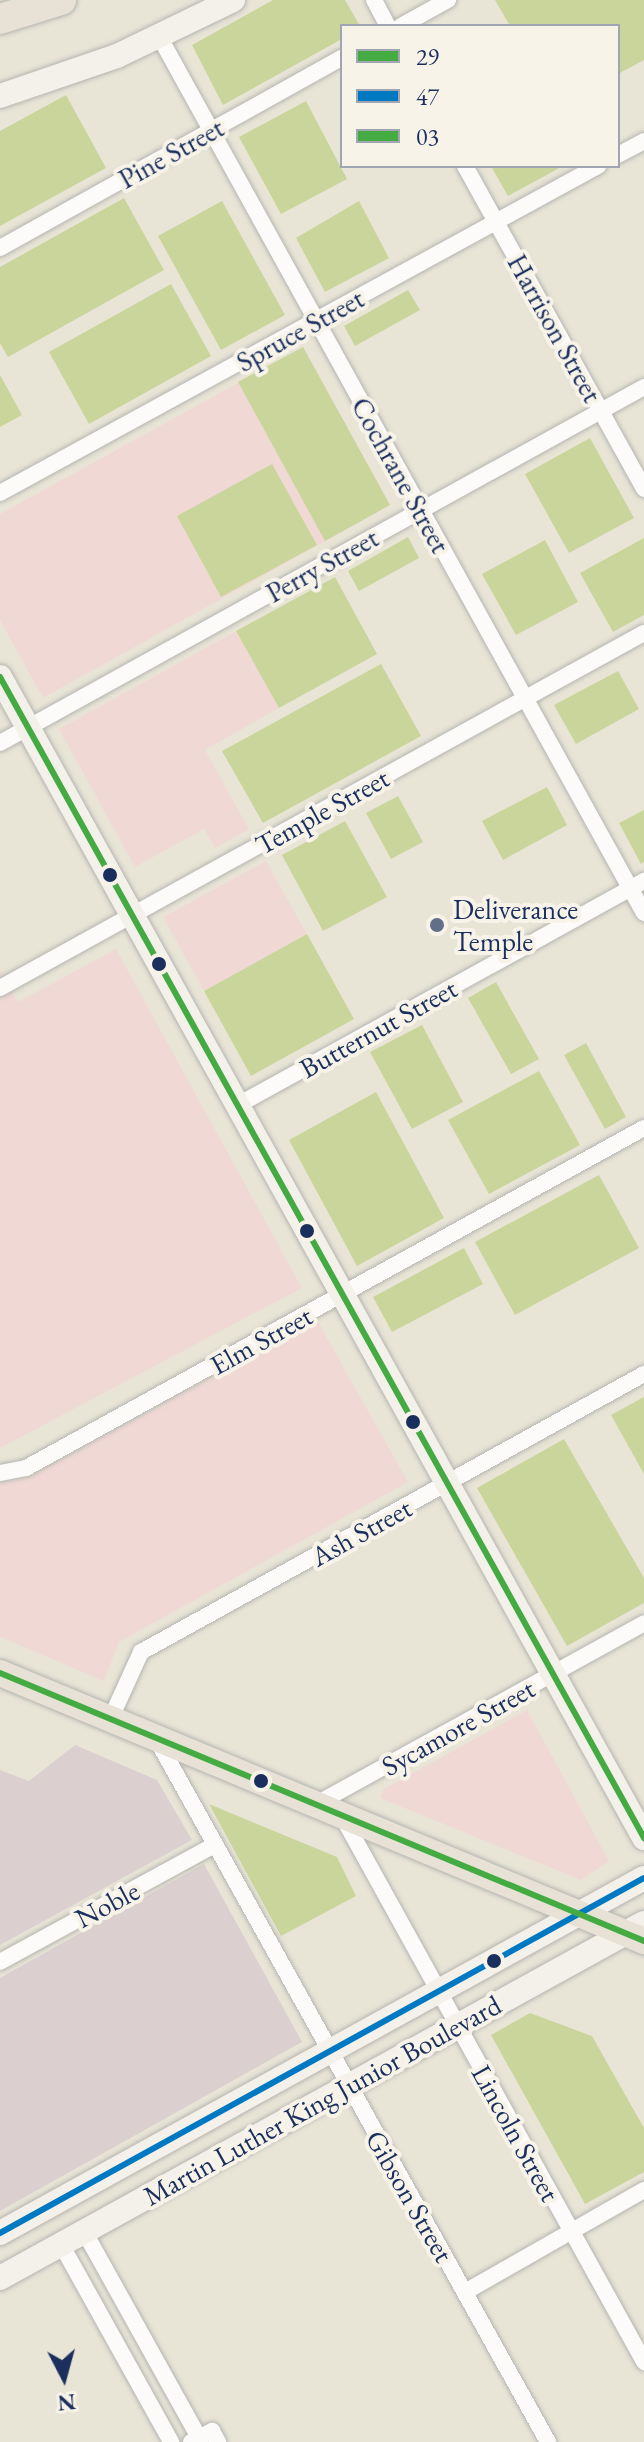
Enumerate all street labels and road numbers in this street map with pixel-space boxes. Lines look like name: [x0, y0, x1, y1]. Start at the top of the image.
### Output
street label: Pine Street: [113, 110, 229, 196]
street label: Harrison Street: [500, 248, 610, 408]
street label: Spruce Street: [230, 281, 370, 379]
street label: Cochrane Street: [344, 391, 458, 559]
street label: Perry Street: [260, 520, 384, 610]
street label: Temple Street: [249, 761, 395, 861]
street label: Butternut Street: [294, 971, 462, 1085]
street label: Elm Street: [204, 1298, 318, 1382]
street label: Ash Street: [305, 1491, 417, 1573]
street label: Sycamore Street: [376, 1671, 540, 1783]
street label: Noble: [69, 1873, 145, 1935]
street label: Martin Luther King Junior Boulevard: [137, 1987, 507, 2213]
street label: Lincoln Street: [465, 2059, 567, 2207]
street label: Gibson Street: [359, 2124, 461, 2268]

